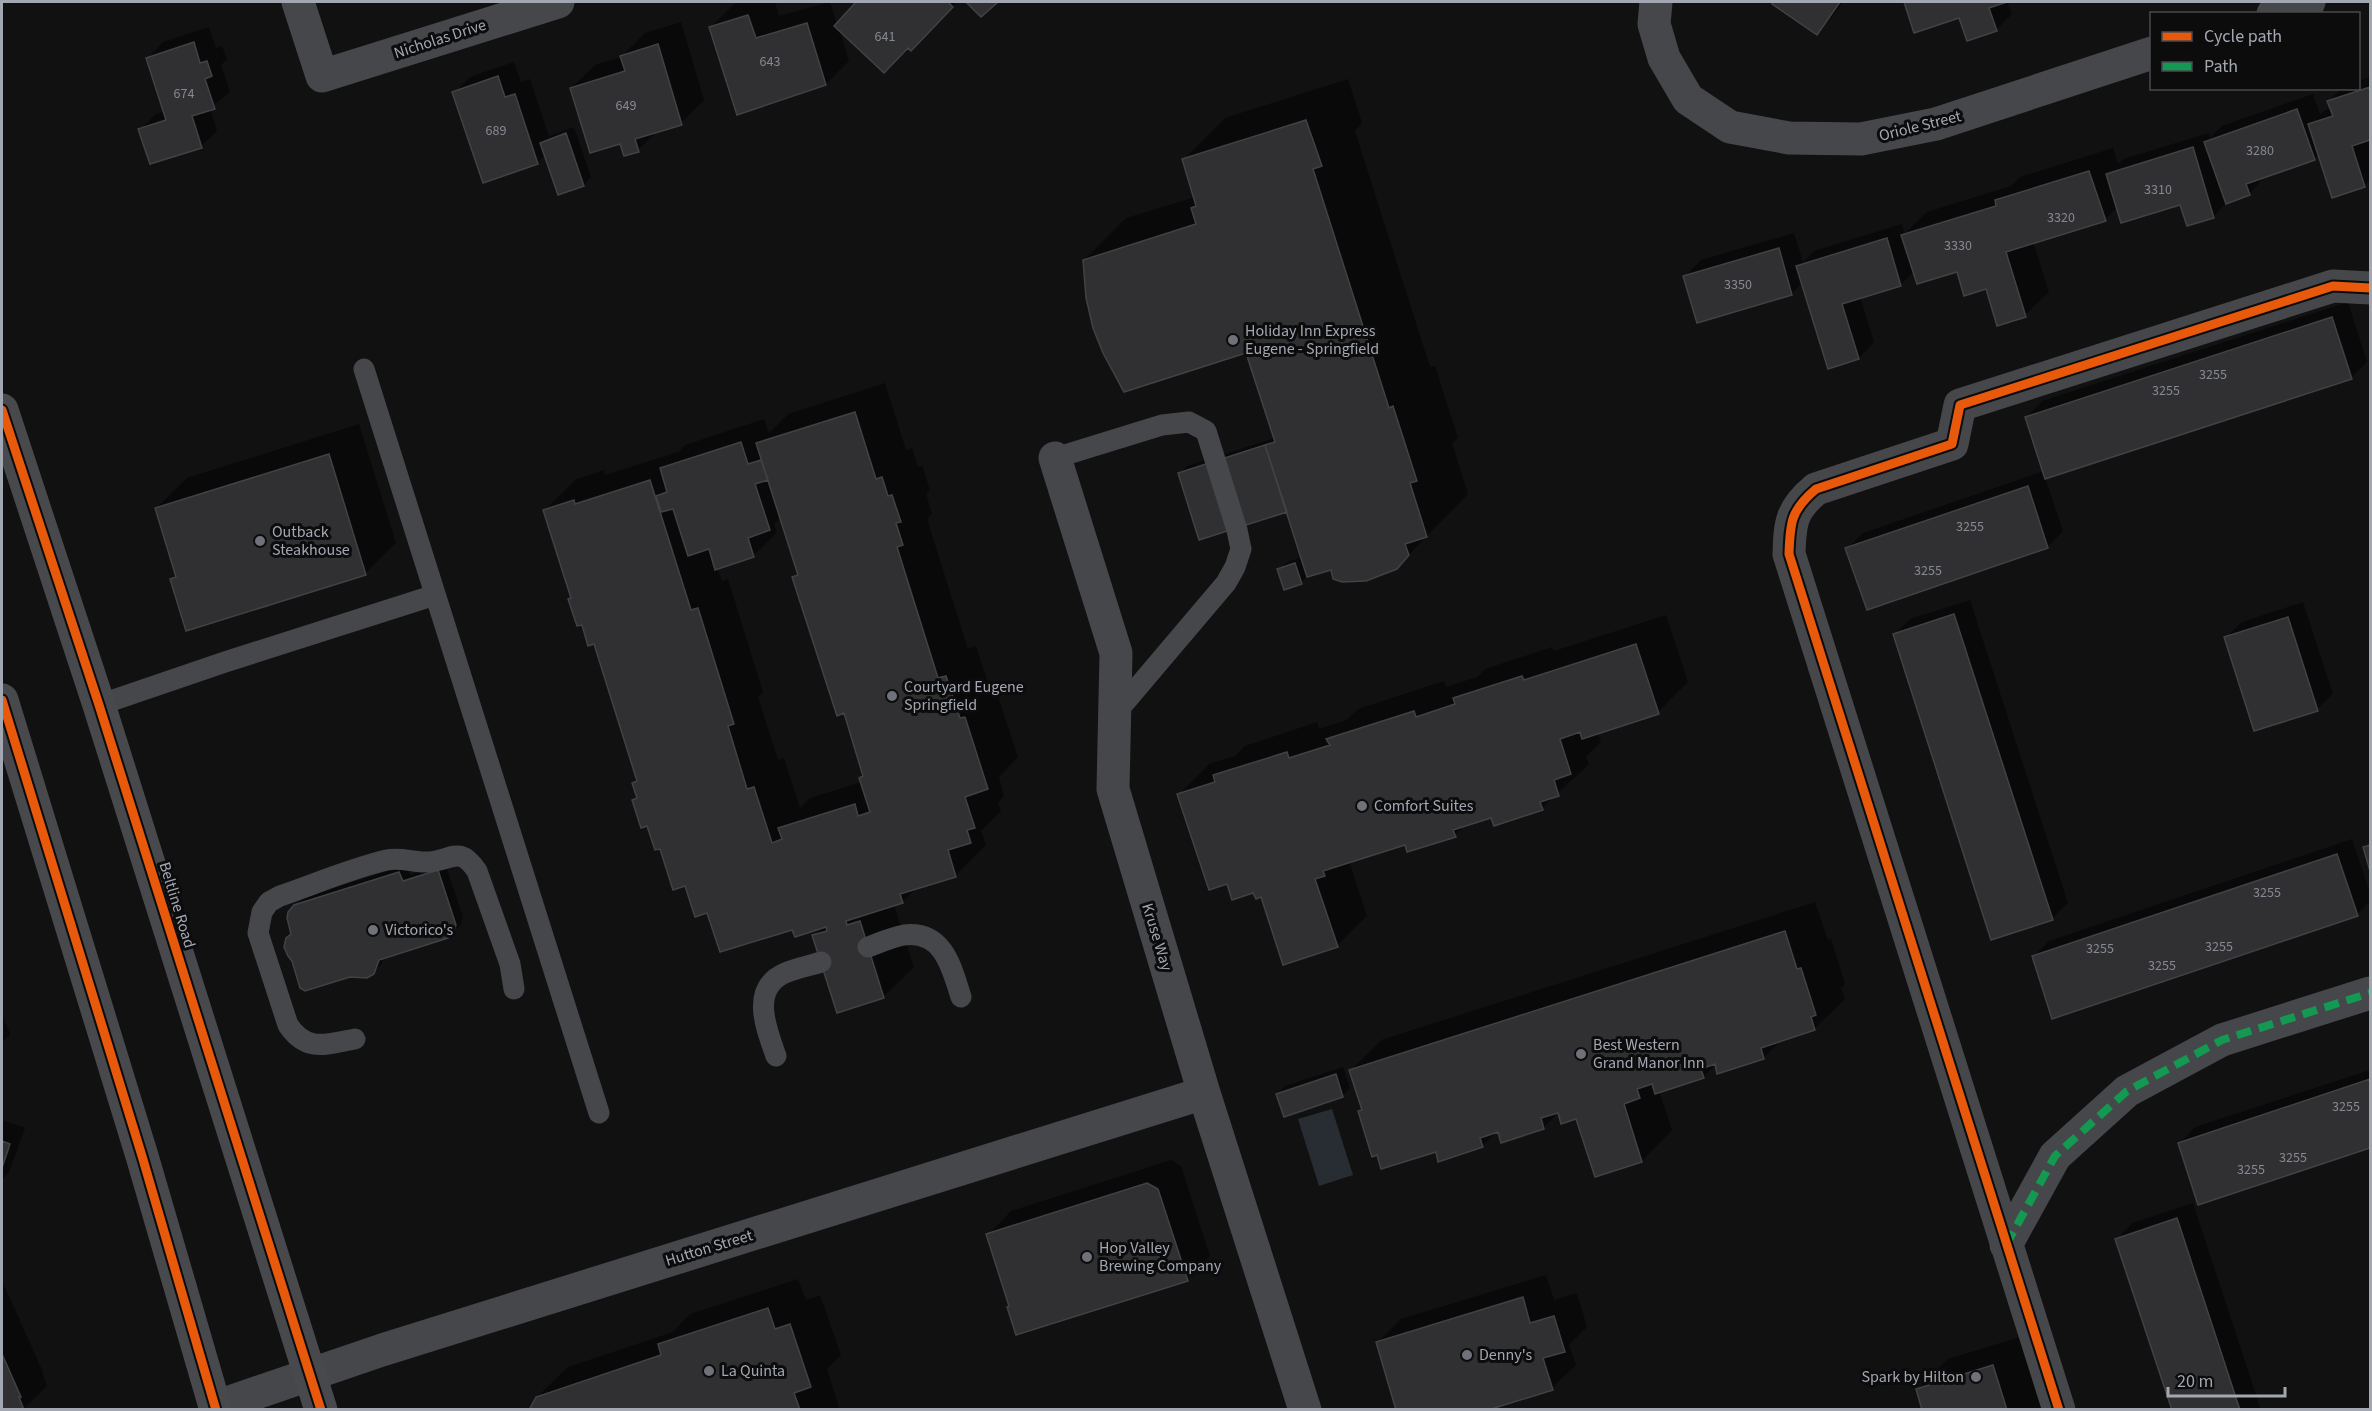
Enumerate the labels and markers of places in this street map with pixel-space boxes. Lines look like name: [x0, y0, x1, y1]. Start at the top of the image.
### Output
place label: Holiday Inn Express Eugene - Springfield: [1245, 320, 1379, 360]
marker: Holiday Inn Express Eugene - Springfield: [1226, 333, 1240, 347]
place label: Outback Steakhouse: [272, 521, 350, 561]
marker: Outback Steakhouse: [253, 534, 267, 548]
place label: Courtyard Eugene Springfield: [904, 676, 1024, 716]
marker: Courtyard Eugene Springfield: [885, 689, 899, 703]
place label: Comfort Suites: [1374, 795, 1474, 817]
marker: Comfort Suites: [1355, 799, 1369, 813]
place label: Victorico's: [385, 919, 453, 941]
marker: Victorico's: [366, 923, 380, 937]
place label: Best Western Grand Manor Inn: [1593, 1034, 1705, 1074]
marker: Best Western Grand Manor Inn: [1574, 1047, 1588, 1061]
place label: Hop Valley Brewing Company: [1099, 1237, 1222, 1277]
marker: Hop Valley Brewing Company: [1080, 1250, 1094, 1264]
place label: Denny's: [1479, 1344, 1532, 1366]
marker: Denny's: [1460, 1348, 1474, 1362]
place label: La Quinta: [721, 1360, 785, 1382]
marker: La Quinta: [702, 1364, 716, 1378]
place label: Spark by Hilton: [1862, 1366, 1964, 1388]
marker: Spark by Hilton: [1969, 1370, 1983, 1384]

